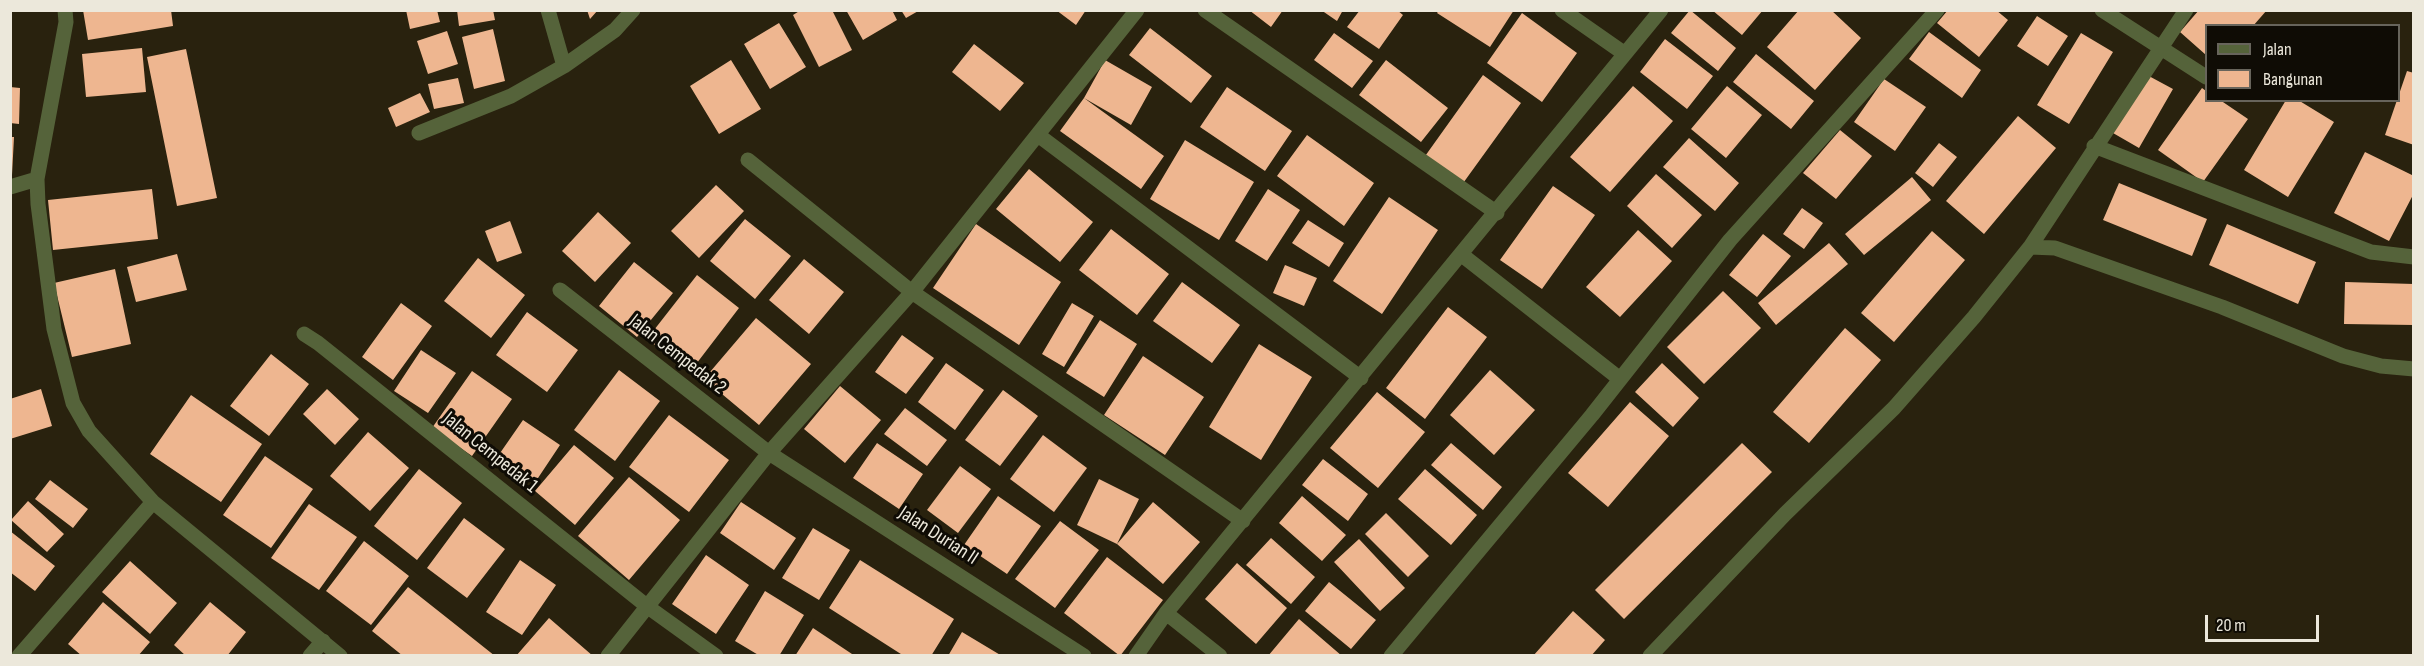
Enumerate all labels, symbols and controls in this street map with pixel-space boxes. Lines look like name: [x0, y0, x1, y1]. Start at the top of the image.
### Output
legend: [2205, 24, 2400, 102]
text: Jalan: [2263, 39, 2292, 60]
text: Bangunan: [2263, 69, 2323, 90]
street label: Jalan Cempedak 2: [624, 310, 730, 400]
street label: Jalan Cempedak 1: [438, 407, 542, 499]
street label: Jalan Durian II: [894, 501, 982, 571]
scale bar: [2208, 603, 2322, 641]
text: 20 m: [2216, 615, 2246, 636]

